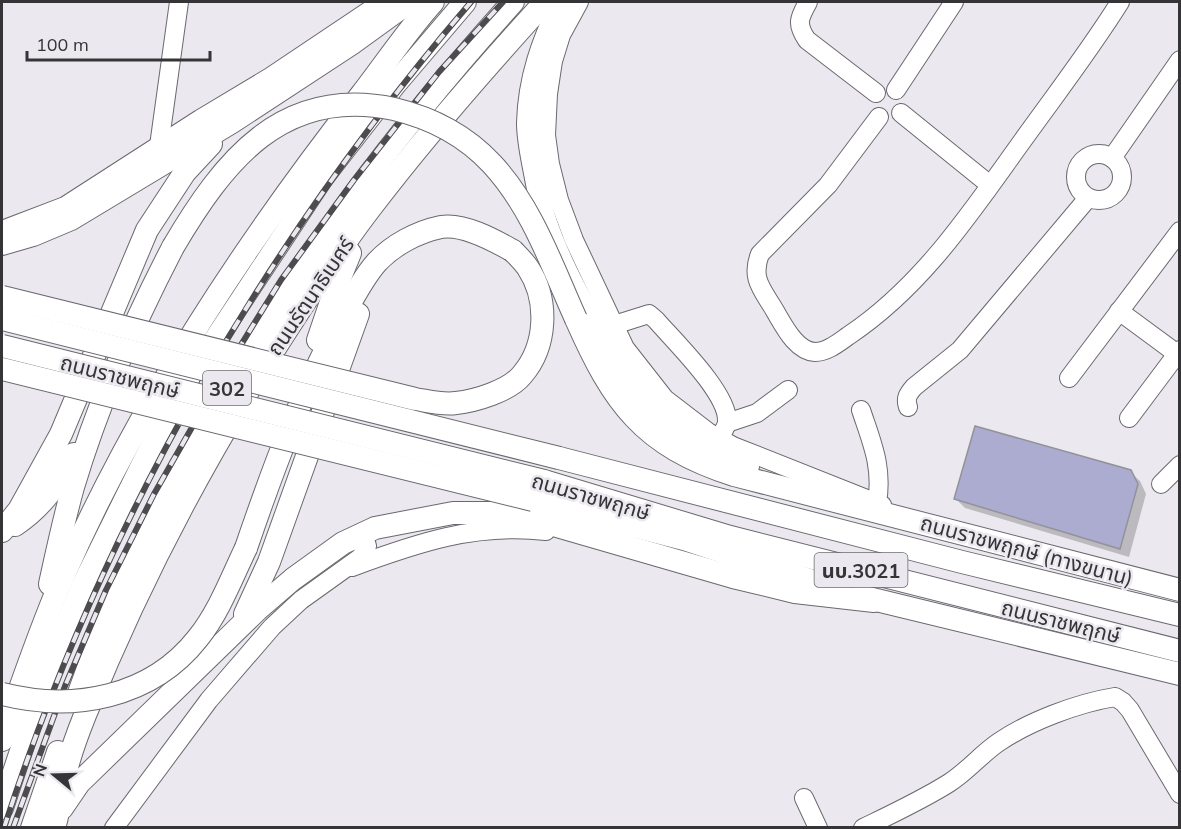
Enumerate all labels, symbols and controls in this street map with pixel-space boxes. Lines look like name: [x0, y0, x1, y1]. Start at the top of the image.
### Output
scale bar: [27, 24, 210, 62]
text: 100 m: [36, 33, 89, 56]
street label: ถนนรัตนาธิเบศร์: [261, 231, 360, 360]
street label: ถนนราชพฤกษ์: [58, 349, 182, 403]
road number: 302: [203, 371, 251, 405]
street label: ถนนราชพฤกษ์: [529, 467, 653, 525]
street label: ถนนราชพฤกษ์ (ทางขนาน): [918, 509, 1136, 591]
road number: นบ.3021: [814, 553, 908, 587]
street label: ถนนราชพฤกษ์: [999, 594, 1123, 648]
north arrow: [24, 745, 84, 805]
text: N: [28, 761, 51, 779]

